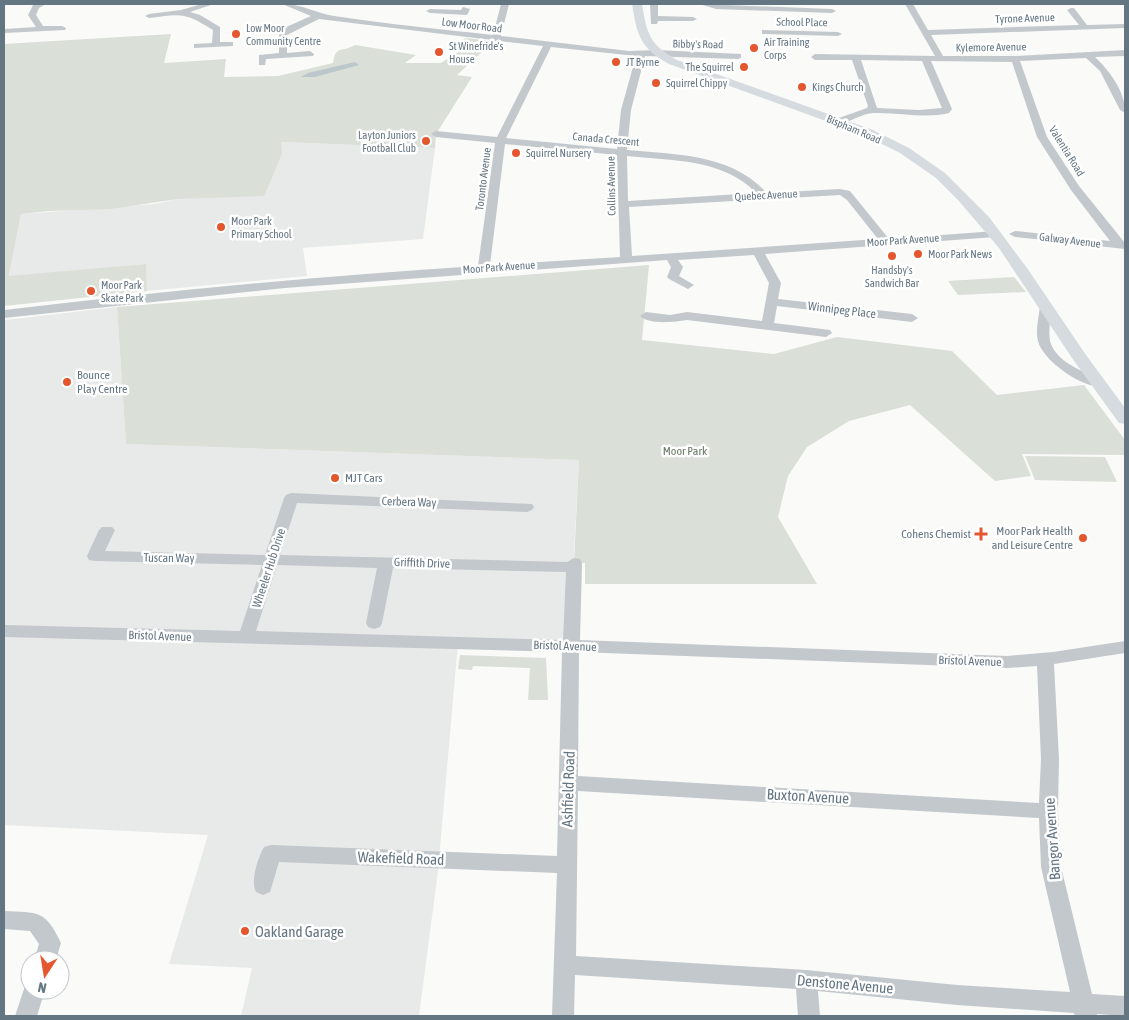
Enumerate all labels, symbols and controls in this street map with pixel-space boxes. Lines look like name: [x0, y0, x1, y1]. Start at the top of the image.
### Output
street label: Tyrone Avenue: [995, 11, 1055, 25]
street label: Low Moor Road: [441, 15, 503, 35]
street label: School Place: [776, 16, 828, 28]
place label: Low Moor Community Centre: [246, 22, 321, 47]
marker: Low Moor Community Centre: [230, 28, 242, 40]
place label: Air Training Corps: [764, 36, 810, 61]
street label: Bibby's Road: [673, 38, 723, 50]
place label: St Winefride's House: [449, 40, 504, 65]
street label: Kylemore Avenue: [956, 40, 1026, 54]
marker: Air Training Corps: [748, 42, 760, 54]
marker: St Winefride's House: [433, 46, 445, 58]
marker: JT Byrne: [610, 56, 622, 68]
place label: JT Byrne: [626, 56, 659, 68]
place label: The Squirrel: [685, 61, 734, 73]
marker: The Squirrel: [738, 61, 750, 73]
marker: Squirrel Chippy: [650, 77, 662, 89]
place label: Squirrel Chippy: [666, 77, 728, 89]
marker: Kings Church: [796, 81, 808, 93]
place label: Kings Church: [812, 81, 864, 93]
street label: Bispham Road: [825, 112, 883, 146]
street label: Valentia Road: [1047, 124, 1087, 178]
place label: Layton Juniors Football Club: [358, 129, 416, 154]
street label: Canada Crescent: [572, 130, 640, 148]
marker: Layton Juniors Football Club: [420, 135, 432, 147]
street label: Toronto Avenue: [473, 147, 493, 211]
marker: Squirrel Nursery: [510, 147, 522, 159]
place label: Squirrel Nursery: [526, 147, 592, 159]
street label: Collins Avenue: [604, 156, 618, 216]
street label: Quebec Avenue: [734, 187, 798, 203]
place label: Moor Park Primary School: [231, 215, 292, 240]
marker: Moor Park Primary School: [215, 221, 227, 233]
street label: Galway Avenue: [1039, 230, 1101, 250]
street label: Moor Park Avenue: [866, 231, 940, 249]
marker: Moor Park News: [912, 248, 924, 260]
place label: Moor Park News: [928, 248, 992, 260]
marker: Handsby's Sandwich Bar: [886, 250, 898, 262]
street label: Moor Park Avenue: [462, 258, 536, 276]
place label: Handsby's Sandwich Bar: [865, 264, 920, 289]
place label: Moor Park Skate Park: [101, 279, 144, 304]
marker: Moor Park Skate Park: [85, 285, 97, 297]
street label: Winnipeg Place: [807, 299, 877, 321]
place label: Bounce Play Centre: [77, 368, 127, 396]
marker: Bounce Play Centre: [61, 376, 73, 388]
park label: Moor Park: [663, 444, 708, 458]
place label: MJT Cars: [345, 471, 383, 485]
marker: MJT Cars: [329, 472, 341, 484]
street label: Cerbera Way: [381, 494, 437, 510]
place label: Moor Park Health and Leisure Centre: [992, 524, 1073, 552]
street label: Wheeler Hub Drive: [250, 527, 288, 609]
place label: Cohens Chemist: [901, 527, 972, 541]
marker: Cohens Chemist: [975, 528, 987, 540]
marker: Moor Park Health and Leisure Centre: [1077, 532, 1089, 544]
street label: Tuscan Way: [143, 551, 195, 565]
street label: Griffith Drive: [394, 555, 450, 571]
street label: Bristol Avenue: [128, 628, 192, 644]
street label: Bristol Avenue: [533, 638, 597, 654]
street label: Bristol Avenue: [938, 653, 1002, 669]
street label: Ashfield Road: [558, 751, 578, 827]
street label: Buxton Avenue: [766, 785, 850, 807]
street label: Bangor Avenue: [1041, 797, 1063, 881]
street label: Wakefield Road: [357, 848, 445, 868]
place label: Oakland Garage: [255, 923, 344, 940]
marker: Oakland Garage: [239, 925, 251, 937]
north arrow: [20, 950, 70, 1000]
street label: Denstone Avenue: [796, 971, 894, 997]
text: N: [37, 979, 48, 996]

